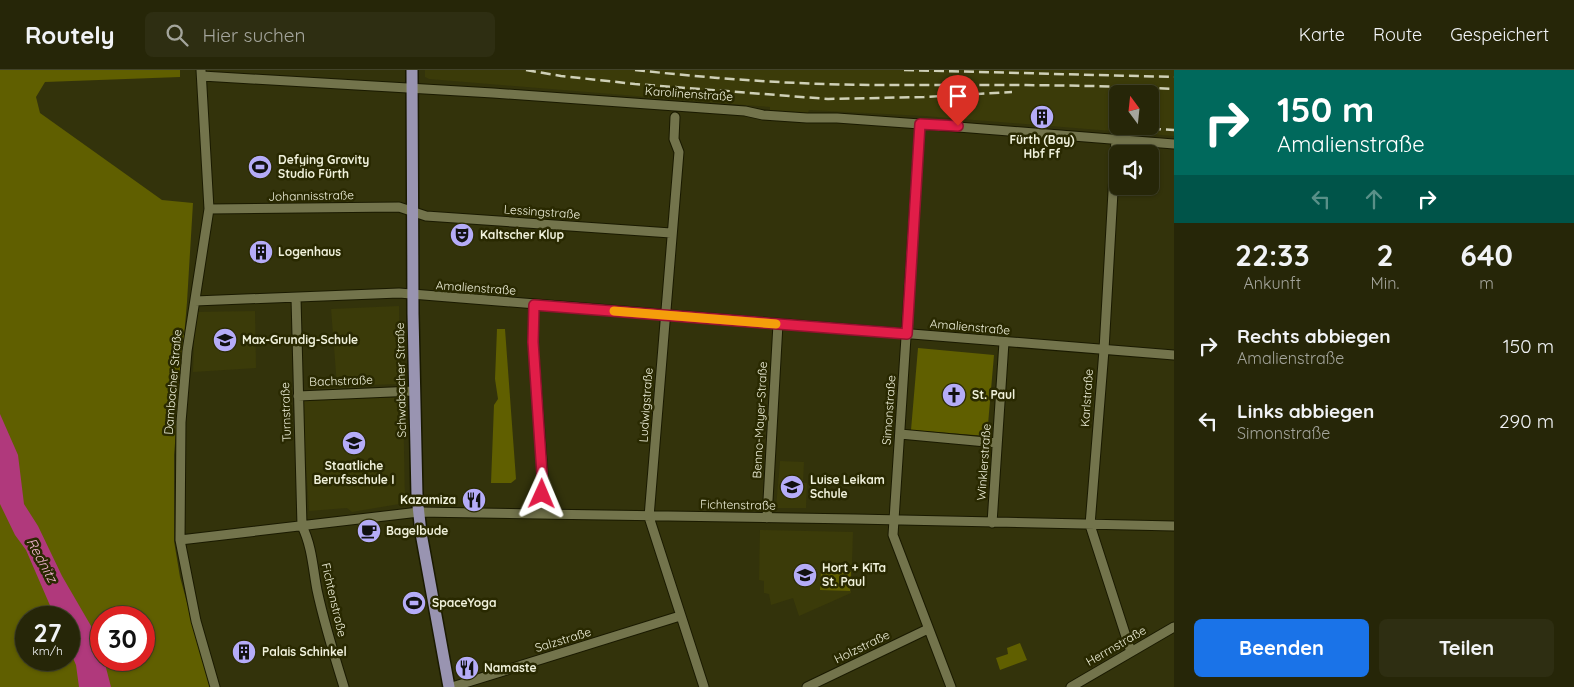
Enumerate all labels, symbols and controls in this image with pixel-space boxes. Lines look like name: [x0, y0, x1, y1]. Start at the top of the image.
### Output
search box: [145, 12, 495, 57]
text: Routely: [25, 20, 115, 50]
icon: search: [163, 21, 191, 49]
text: Hier suchen: [203, 23, 306, 47]
text: Karte: [1299, 23, 1345, 46]
text: Route: [1373, 23, 1422, 46]
text: Gespeichert: [1450, 23, 1549, 46]
pin: [937, 75, 979, 126]
icon: arrive: [944, 82, 972, 110]
street label: Karolinenstraße: [644, 83, 734, 104]
north arrow: [1109, 85, 1159, 135]
map controls: [1109, 85, 1159, 195]
text: 150 m: [1277, 87, 1374, 131]
icon: right: [1194, 90, 1259, 155]
building icon: Fürth (Bay) Hbf Ff: [1029, 104, 1055, 130]
text: Amalienstraße: [1277, 130, 1425, 158]
place label: Fürth (Bay) Hbf Ff: [1009, 132, 1075, 161]
button: sound: [1109, 145, 1159, 195]
place label: Defying Gravity Studio Fürth: [278, 152, 369, 181]
sports icon: Defying Gravity Studio Fürth: [247, 154, 273, 180]
icon: left: [1307, 185, 1335, 213]
icon: ahead: [1360, 185, 1388, 213]
icon: right: [1413, 185, 1441, 213]
street label: Johannisstraße: [268, 187, 354, 204]
street label: Lessingstraße: [503, 201, 581, 222]
theatre icon: Kaltscher Klup: [449, 222, 475, 248]
place label: Kaltscher Klup: [480, 227, 565, 242]
text: 22:33: [1235, 236, 1310, 274]
text: 2: [1376, 236, 1393, 274]
text: 640: [1460, 236, 1513, 274]
building icon: Logenhaus: [248, 239, 274, 265]
place label: Logenhaus: [278, 244, 341, 259]
text: Ankunft: [1243, 273, 1301, 293]
text: Min.: [1371, 273, 1399, 293]
text: m: [1479, 273, 1494, 293]
street label: Amalienstraße: [435, 277, 517, 298]
street label: Amalienstraße: [929, 316, 1011, 338]
street label: Schwabacher Straße: [392, 322, 409, 438]
text: Rechts abbiegen: [1237, 324, 1390, 348]
school or university icon: Max-Grundig-Schule: [212, 327, 238, 353]
street label: Dambacher Straße: [160, 328, 185, 435]
place label: Max-Grundig-Schule: [242, 332, 358, 347]
icon: right: [1194, 332, 1222, 360]
text: 150 m: [1503, 334, 1554, 358]
text: Amalienstraße: [1237, 348, 1344, 368]
street label: Benno-Mayer-Straße: [749, 361, 770, 479]
street label: Ludwigstraße: [635, 367, 656, 443]
street label: Karlstraße: [1077, 368, 1096, 428]
street label: Bachstraße: [309, 372, 373, 389]
street label: Simonstraße: [879, 374, 898, 445]
street label: Turnstraße: [277, 382, 294, 442]
church icon: St. Paul: [941, 382, 967, 408]
place label: St. Paul: [972, 387, 1015, 402]
text: Links abbiegen: [1237, 399, 1374, 423]
icon: left: [1194, 407, 1222, 435]
text: 290 m: [1499, 409, 1554, 433]
street label: Winklerstraße: [973, 423, 994, 501]
text: Simonstraße: [1237, 423, 1330, 443]
school or university icon: Staatliche Berufsschule I: [341, 430, 367, 456]
place label: Staatliche Berufsschule I: [313, 458, 395, 487]
position arrow: [515, 467, 567, 519]
place label: Luise Leikam Schule: [810, 472, 885, 501]
school or university icon: Luise Leikam Schule: [779, 474, 805, 500]
restaurant icon: Kazamiza: [461, 487, 487, 513]
place label: Kazamiza: [400, 492, 456, 507]
street label: Fichtenstraße: [700, 496, 776, 513]
cafe icon: Bagelbude: [356, 518, 382, 544]
place label: Bagelbude: [386, 523, 448, 538]
water label: Rednitz: [22, 535, 62, 587]
place label: Hort + KiTa St. Paul: [822, 560, 886, 589]
street label: Fichtenstraße: [319, 561, 350, 639]
school or university icon: Hort + KiTa St. Paul: [792, 562, 818, 588]
sports icon: SpaceYoga: [401, 590, 427, 616]
place label: SpaceYoga: [432, 595, 496, 610]
speed limit sign: 30: [90, 606, 155, 671]
text: 27: [34, 617, 61, 648]
button: Beenden: [1194, 619, 1369, 677]
button: Teilen: [1379, 619, 1554, 677]
street label: Herrnstraße: [1083, 622, 1149, 669]
street label: Salzstraße: [533, 624, 593, 655]
street label: Holzstraße: [832, 627, 892, 666]
building icon: Palais Schinkel: [231, 639, 257, 665]
text: km/h: [32, 643, 63, 658]
place label: Palais Schinkel: [262, 644, 347, 659]
restaurant icon: Namaste: [454, 655, 480, 681]
place label: Namaste: [484, 660, 537, 675]

